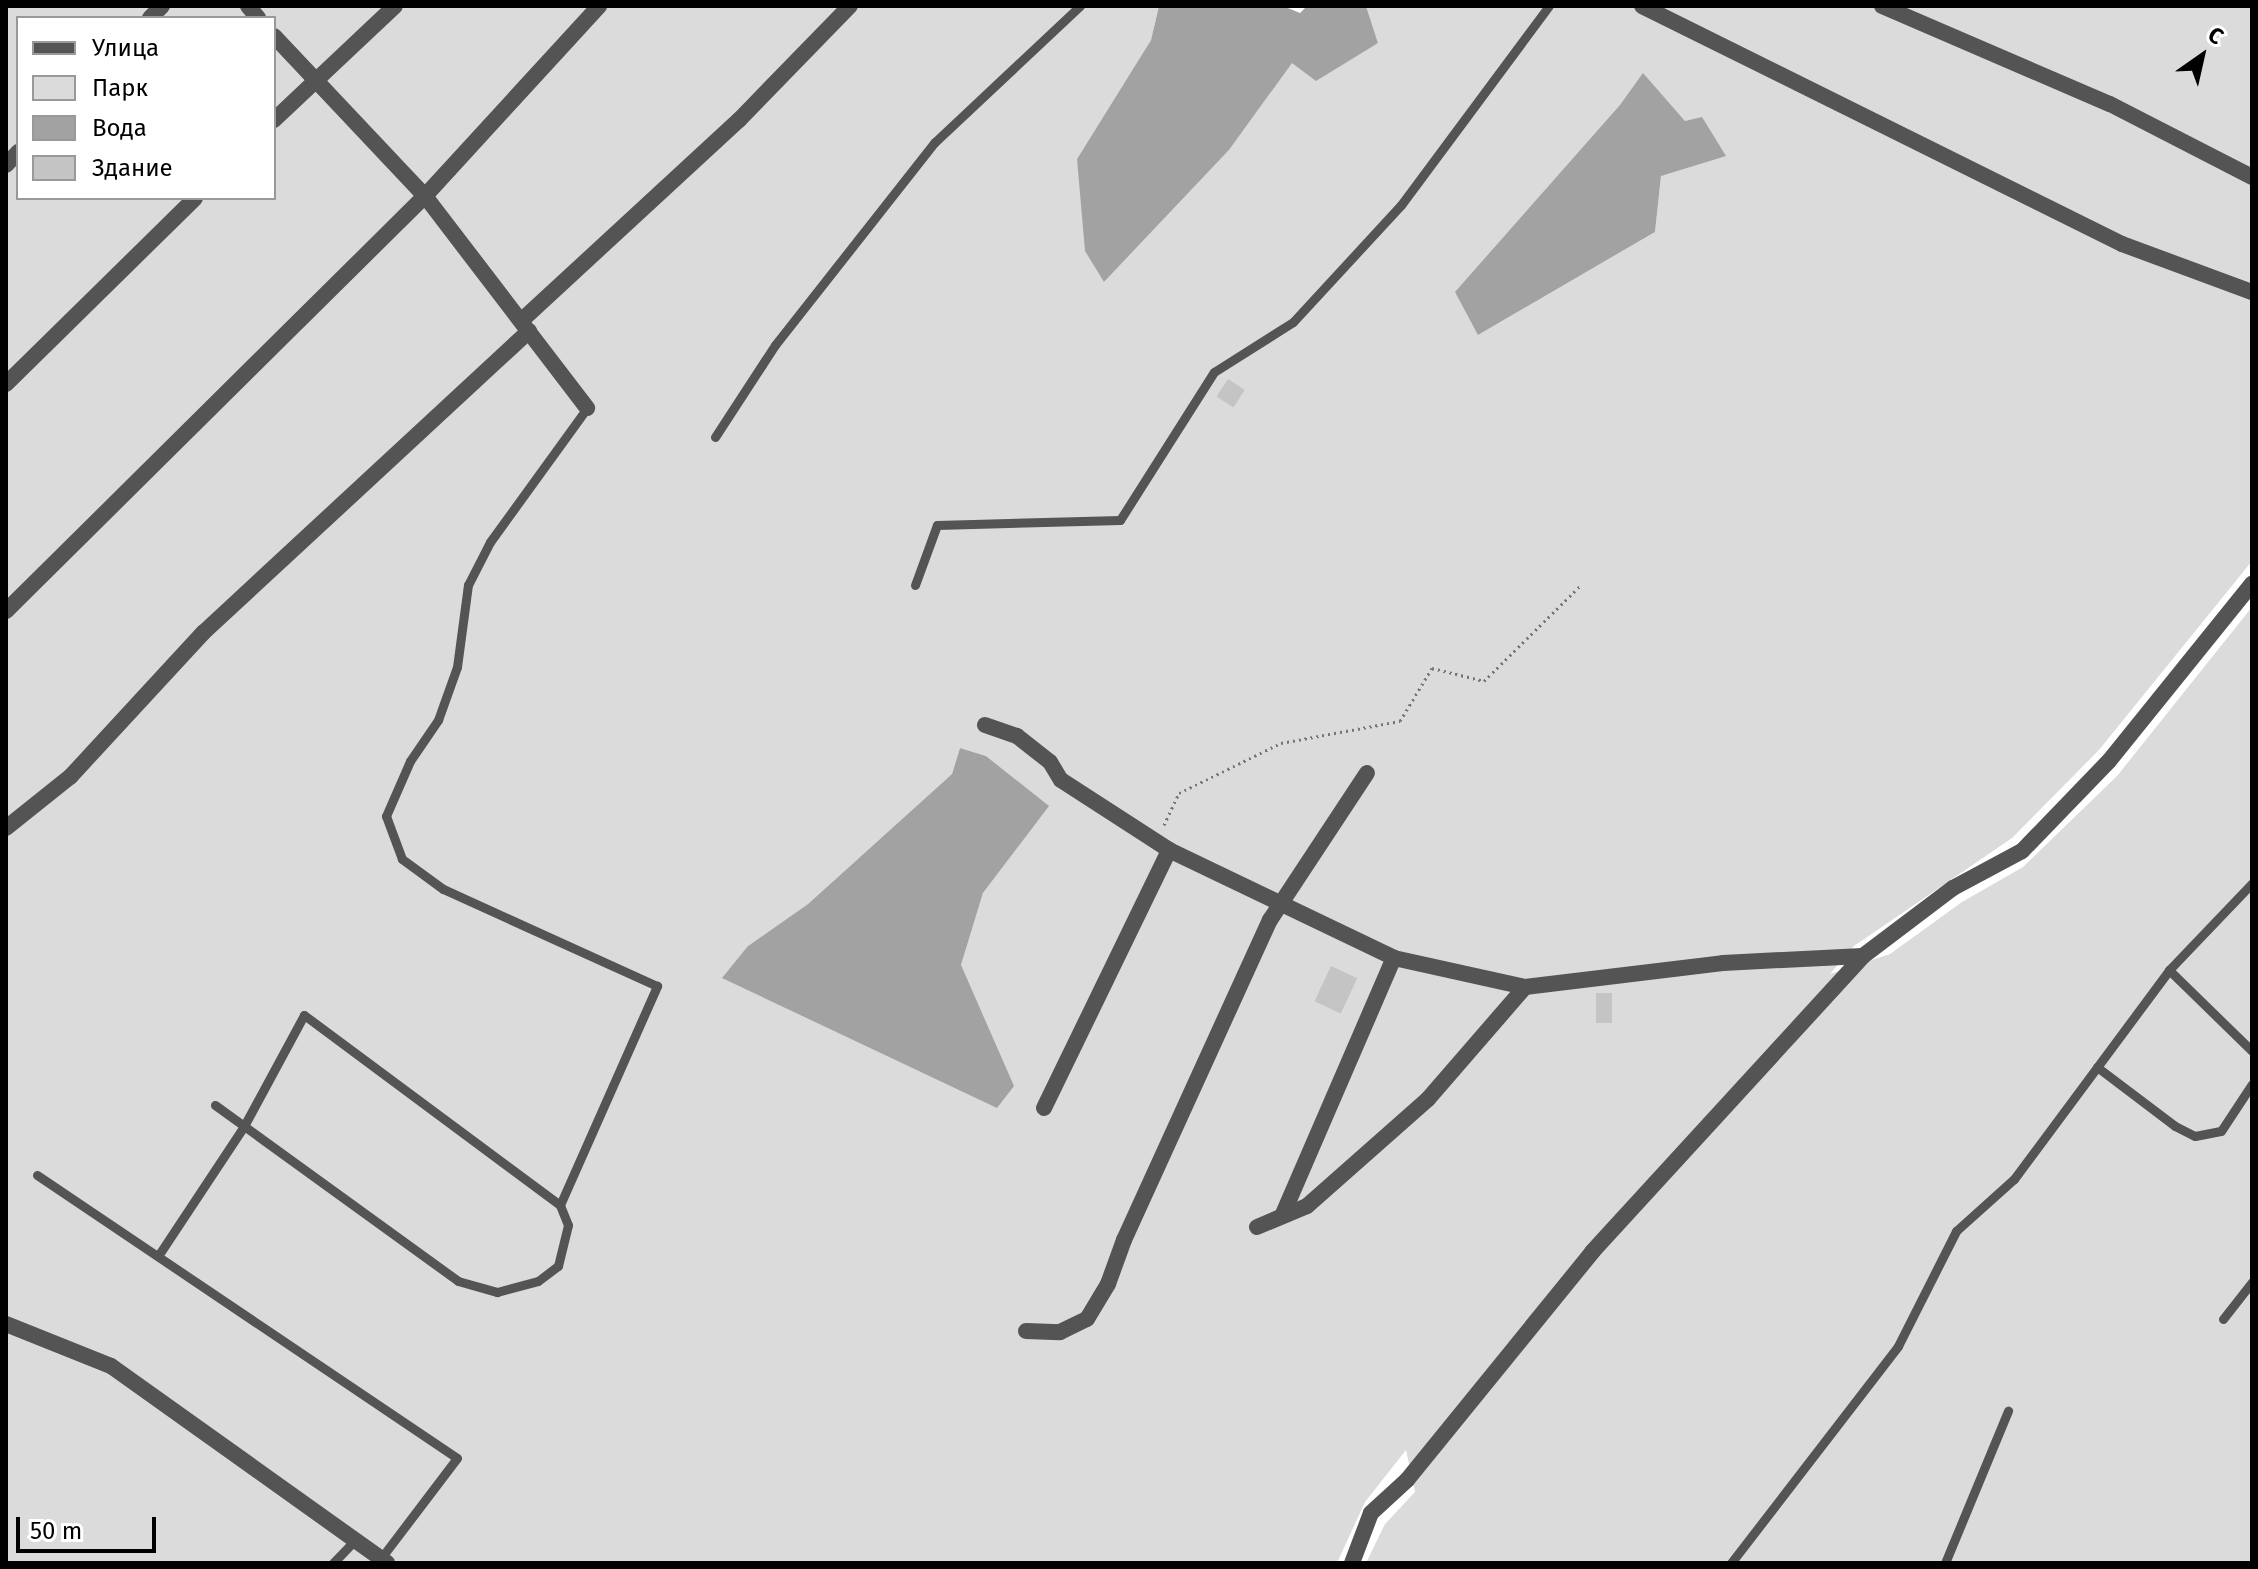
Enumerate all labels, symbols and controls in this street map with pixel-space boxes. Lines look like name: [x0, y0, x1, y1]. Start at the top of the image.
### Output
legend: [16, 16, 276, 200]
north arrow: [2162, 16, 2242, 96]
text: С: [2203, 21, 2228, 50]
text: Улица: [92, 34, 159, 62]
text: Парк: [92, 74, 148, 102]
text: Вода: [92, 114, 147, 142]
text: Здание: [92, 154, 173, 182]
scale bar: [20, 1501, 160, 1551]
text: 50 m: [30, 1517, 82, 1545]

